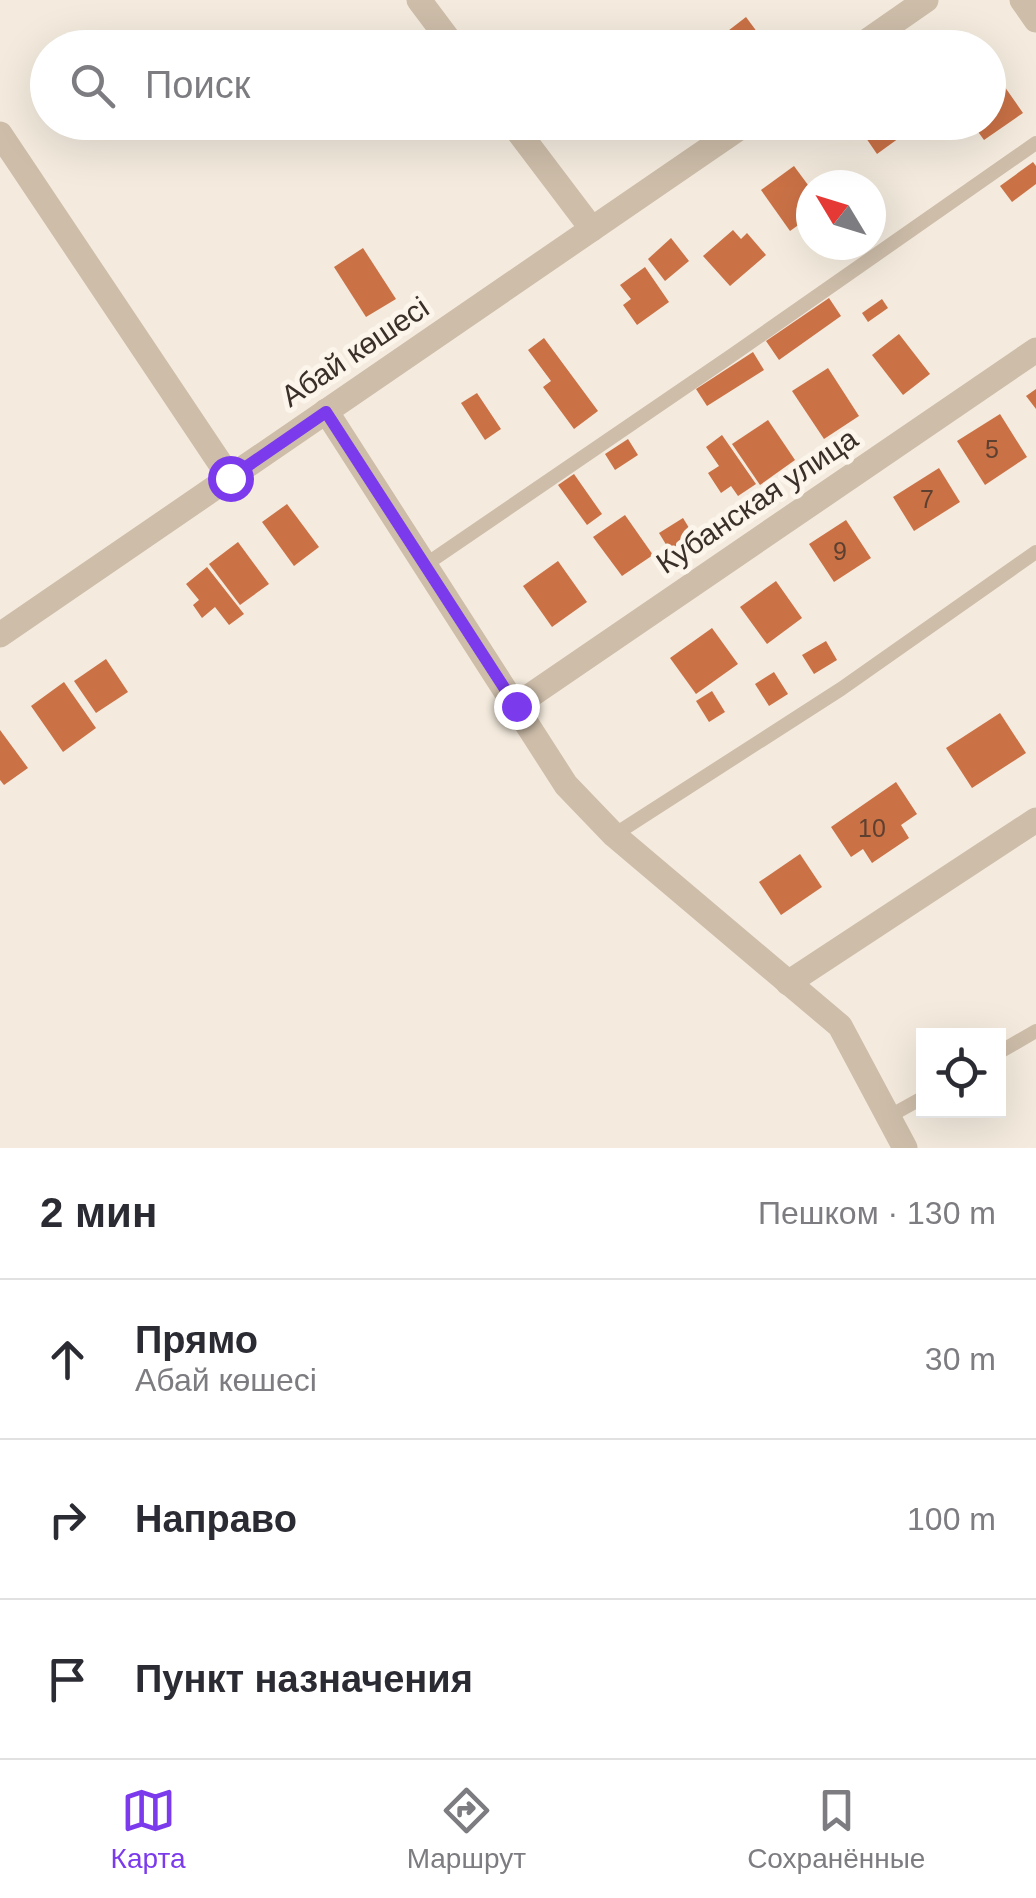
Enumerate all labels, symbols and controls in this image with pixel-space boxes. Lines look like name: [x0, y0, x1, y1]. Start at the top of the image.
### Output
search box: [30, 30, 1006, 140]
icon: search: [65, 58, 120, 113]
text: Поиск: [145, 64, 250, 106]
north arrow: [796, 170, 886, 260]
street label: Абай көшесі: [275, 290, 435, 413]
street label: Кубанская улица: [650, 421, 864, 580]
house number: 5: [985, 435, 999, 463]
route start: [208, 456, 254, 502]
house number: 7: [920, 485, 934, 513]
house number: 9: [833, 537, 847, 565]
route end: [494, 684, 540, 730]
house number: 10: [858, 814, 886, 842]
map controls: [916, 1028, 1006, 1118]
button: locate: [916, 1028, 1006, 1118]
text: 2 мин: [40, 1189, 157, 1236]
text: Пешком · 130 m: [758, 1195, 996, 1231]
text: Прямо: [135, 1319, 258, 1361]
icon: ahead: [40, 1332, 95, 1387]
text: 30 m: [925, 1341, 996, 1377]
text: Абай көшесі: [135, 1362, 317, 1398]
icon: right: [40, 1492, 95, 1547]
text: Направо: [135, 1498, 297, 1540]
text: 100 m: [907, 1501, 996, 1537]
icon: arrive: [40, 1652, 95, 1707]
text: Пункт назначения: [135, 1658, 473, 1700]
tab: Карта: [111, 1783, 186, 1875]
tab: Маршрут: [407, 1783, 526, 1875]
tab: Сохранённые: [747, 1783, 925, 1875]

